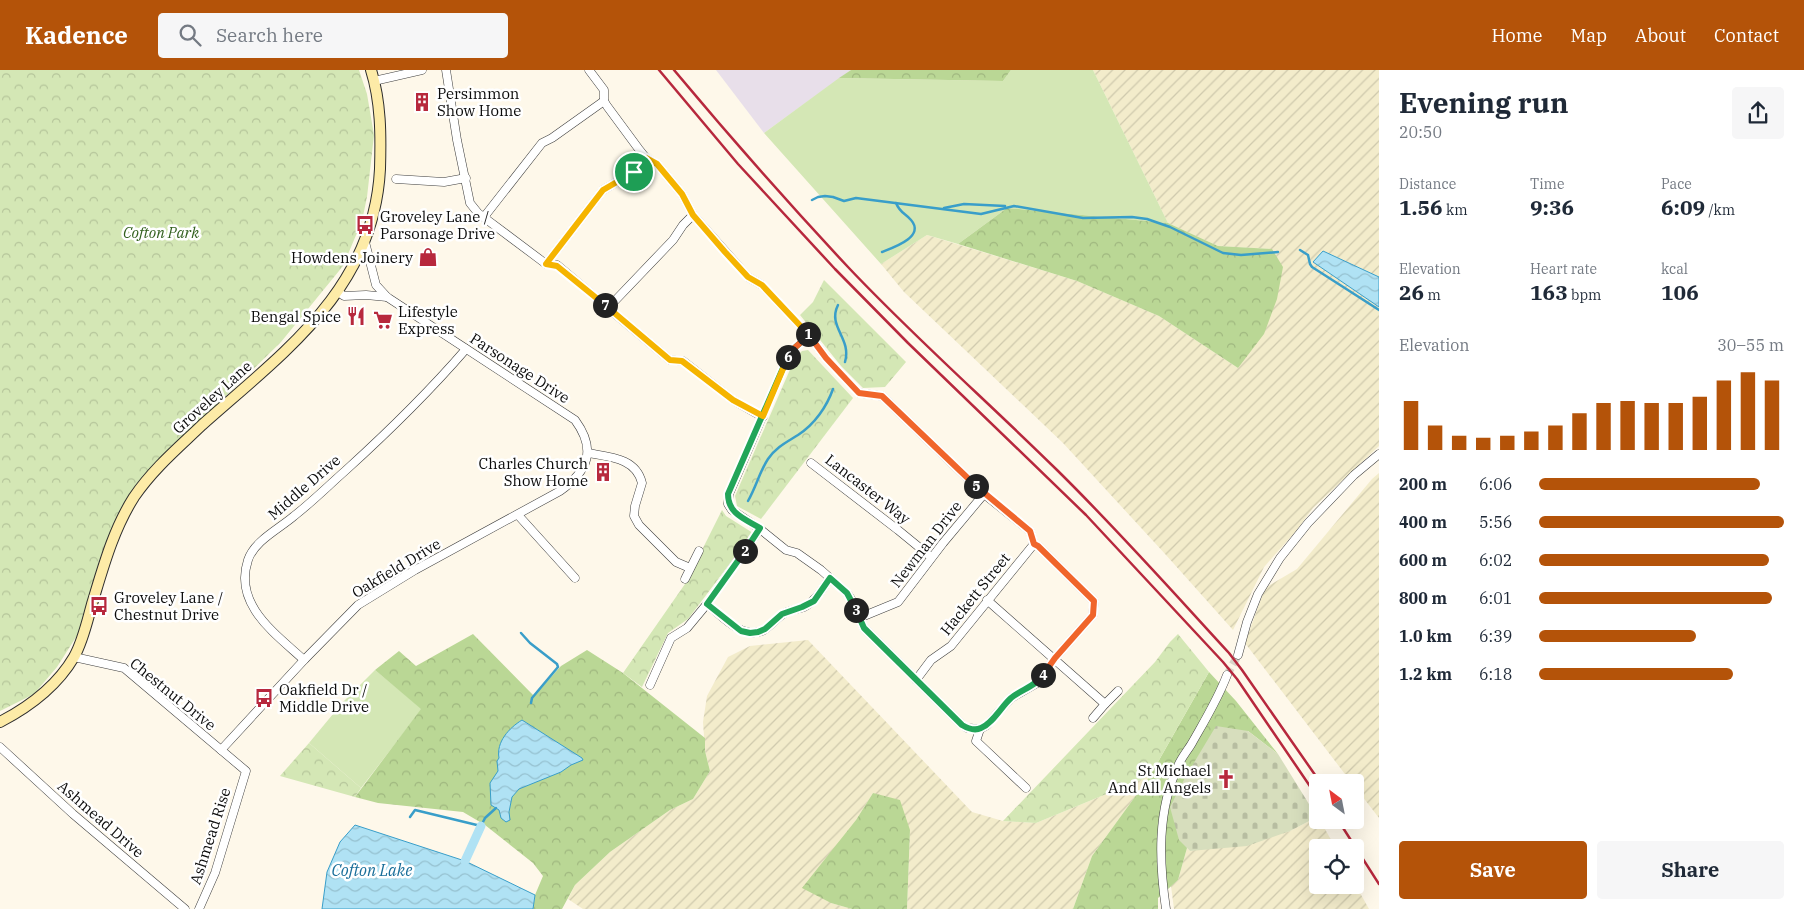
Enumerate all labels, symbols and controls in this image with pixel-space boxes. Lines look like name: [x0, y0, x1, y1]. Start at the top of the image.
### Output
search box: [158, 13, 508, 58]
text: Kadence: [25, 19, 128, 51]
icon: search: [176, 21, 204, 49]
text: Search here: [216, 23, 323, 47]
text: Home: [1491, 24, 1543, 47]
text: Map: [1571, 24, 1607, 47]
text: About: [1635, 24, 1686, 47]
text: Contact: [1714, 24, 1779, 47]
place label: Persimmon Show Home: [437, 84, 521, 120]
text: Evening run: [1399, 84, 1568, 121]
button: share: [1732, 87, 1784, 139]
building icon: Persimmon Show Home: [411, 91, 433, 113]
text: 20:50: [1399, 122, 1442, 142]
pin: [613, 151, 655, 193]
icon: arrive: [620, 158, 648, 186]
text: Distance: [1399, 175, 1456, 193]
text: Time: [1530, 175, 1564, 193]
text: Pace: [1661, 175, 1692, 193]
text: 1.56: [1399, 193, 1443, 221]
text: 9:36: [1530, 193, 1574, 221]
text: 6:09: [1661, 193, 1705, 221]
text: km: [1443, 201, 1468, 219]
text: /km: [1705, 201, 1735, 219]
place label: Groveley Lane / Parsonage Drive: [380, 207, 495, 243]
bus stop icon: Groveley Lane / Parsonage Drive: [354, 214, 376, 236]
park label: Cofton Park: [123, 223, 199, 242]
shop icon: Howdens Joinery: [417, 246, 439, 268]
place label: Howdens Joinery: [291, 248, 413, 267]
text: Elevation: [1399, 260, 1461, 278]
text: Heart rate: [1530, 260, 1597, 278]
text: kcal: [1661, 260, 1688, 278]
text: 26: [1399, 278, 1424, 306]
text: 163: [1530, 278, 1568, 306]
text: 106: [1661, 278, 1699, 306]
text: m: [1424, 286, 1441, 304]
text: bpm: [1568, 286, 1601, 304]
pin: 7: [592, 292, 618, 318]
text: 7: [601, 296, 610, 314]
place label: Lifestyle Express: [398, 302, 458, 338]
restaurant icon: Bengal Spice: [345, 305, 367, 327]
place label: Bengal Spice: [251, 307, 341, 326]
supermarket icon: Lifestyle Express: [372, 309, 394, 331]
pin: 1: [796, 322, 820, 346]
text: 1: [804, 325, 813, 343]
street label: Parsonage Drive: [467, 329, 573, 407]
text: Elevation: [1399, 335, 1469, 355]
text: 30–55 m: [1717, 335, 1784, 355]
pin: 6: [776, 344, 800, 370]
text: 6: [784, 348, 793, 366]
street label: Groveley Lane: [168, 356, 256, 438]
street label: Middle Drive: [264, 450, 344, 524]
street label: Lancaster Way: [822, 450, 914, 528]
place label: Charles Church Show Home: [479, 454, 588, 490]
building icon: Charles Church Show Home: [592, 461, 614, 483]
pin: 5: [964, 474, 988, 498]
text: 200 m: [1399, 474, 1447, 494]
text: 6:06: [1479, 474, 1512, 494]
text: 5: [972, 477, 981, 495]
street label: Newman Drive: [886, 497, 966, 591]
text: 400 m: [1399, 512, 1447, 532]
text: 5:56: [1479, 512, 1512, 532]
street label: Oakfield Drive: [348, 534, 444, 602]
pin: 2: [732, 538, 758, 564]
text: 2: [741, 542, 750, 560]
street label: Hackett Street: [936, 549, 1014, 639]
text: 600 m: [1399, 550, 1447, 570]
text: 6:02: [1479, 550, 1512, 570]
place label: Groveley Lane / Chestnut Drive: [114, 588, 223, 624]
text: 800 m: [1399, 588, 1447, 608]
text: 6:01: [1479, 588, 1512, 608]
bus stop icon: Groveley Lane / Chestnut Drive: [88, 595, 110, 617]
pin: 3: [844, 598, 868, 622]
text: 3: [852, 601, 861, 619]
text: 1.0 km: [1399, 626, 1452, 646]
text: 6:39: [1479, 626, 1512, 646]
street label: Chestnut Drive: [126, 654, 220, 734]
pin: 4: [1030, 662, 1056, 688]
text: 1.2 km: [1399, 664, 1452, 684]
text: 6:18: [1479, 664, 1512, 684]
text: 4: [1039, 666, 1048, 684]
place label: Oakfield Dr / Middle Drive: [279, 680, 369, 716]
bus stop icon: Oakfield Dr / Middle Drive: [253, 687, 275, 709]
place label: St Michael And All Angels: [1108, 761, 1211, 797]
church icon: St Michael And All Angels: [1215, 768, 1237, 790]
north arrow: [1309, 774, 1364, 829]
map controls: [1309, 774, 1364, 894]
street label: Ashmead Drive: [54, 776, 148, 862]
street label: Ashmead Rise: [185, 785, 235, 887]
button: locate: [1309, 839, 1364, 894]
button: Save: [1399, 841, 1587, 899]
button: Share: [1597, 841, 1784, 899]
water label: Cofton Lake: [332, 860, 412, 880]

